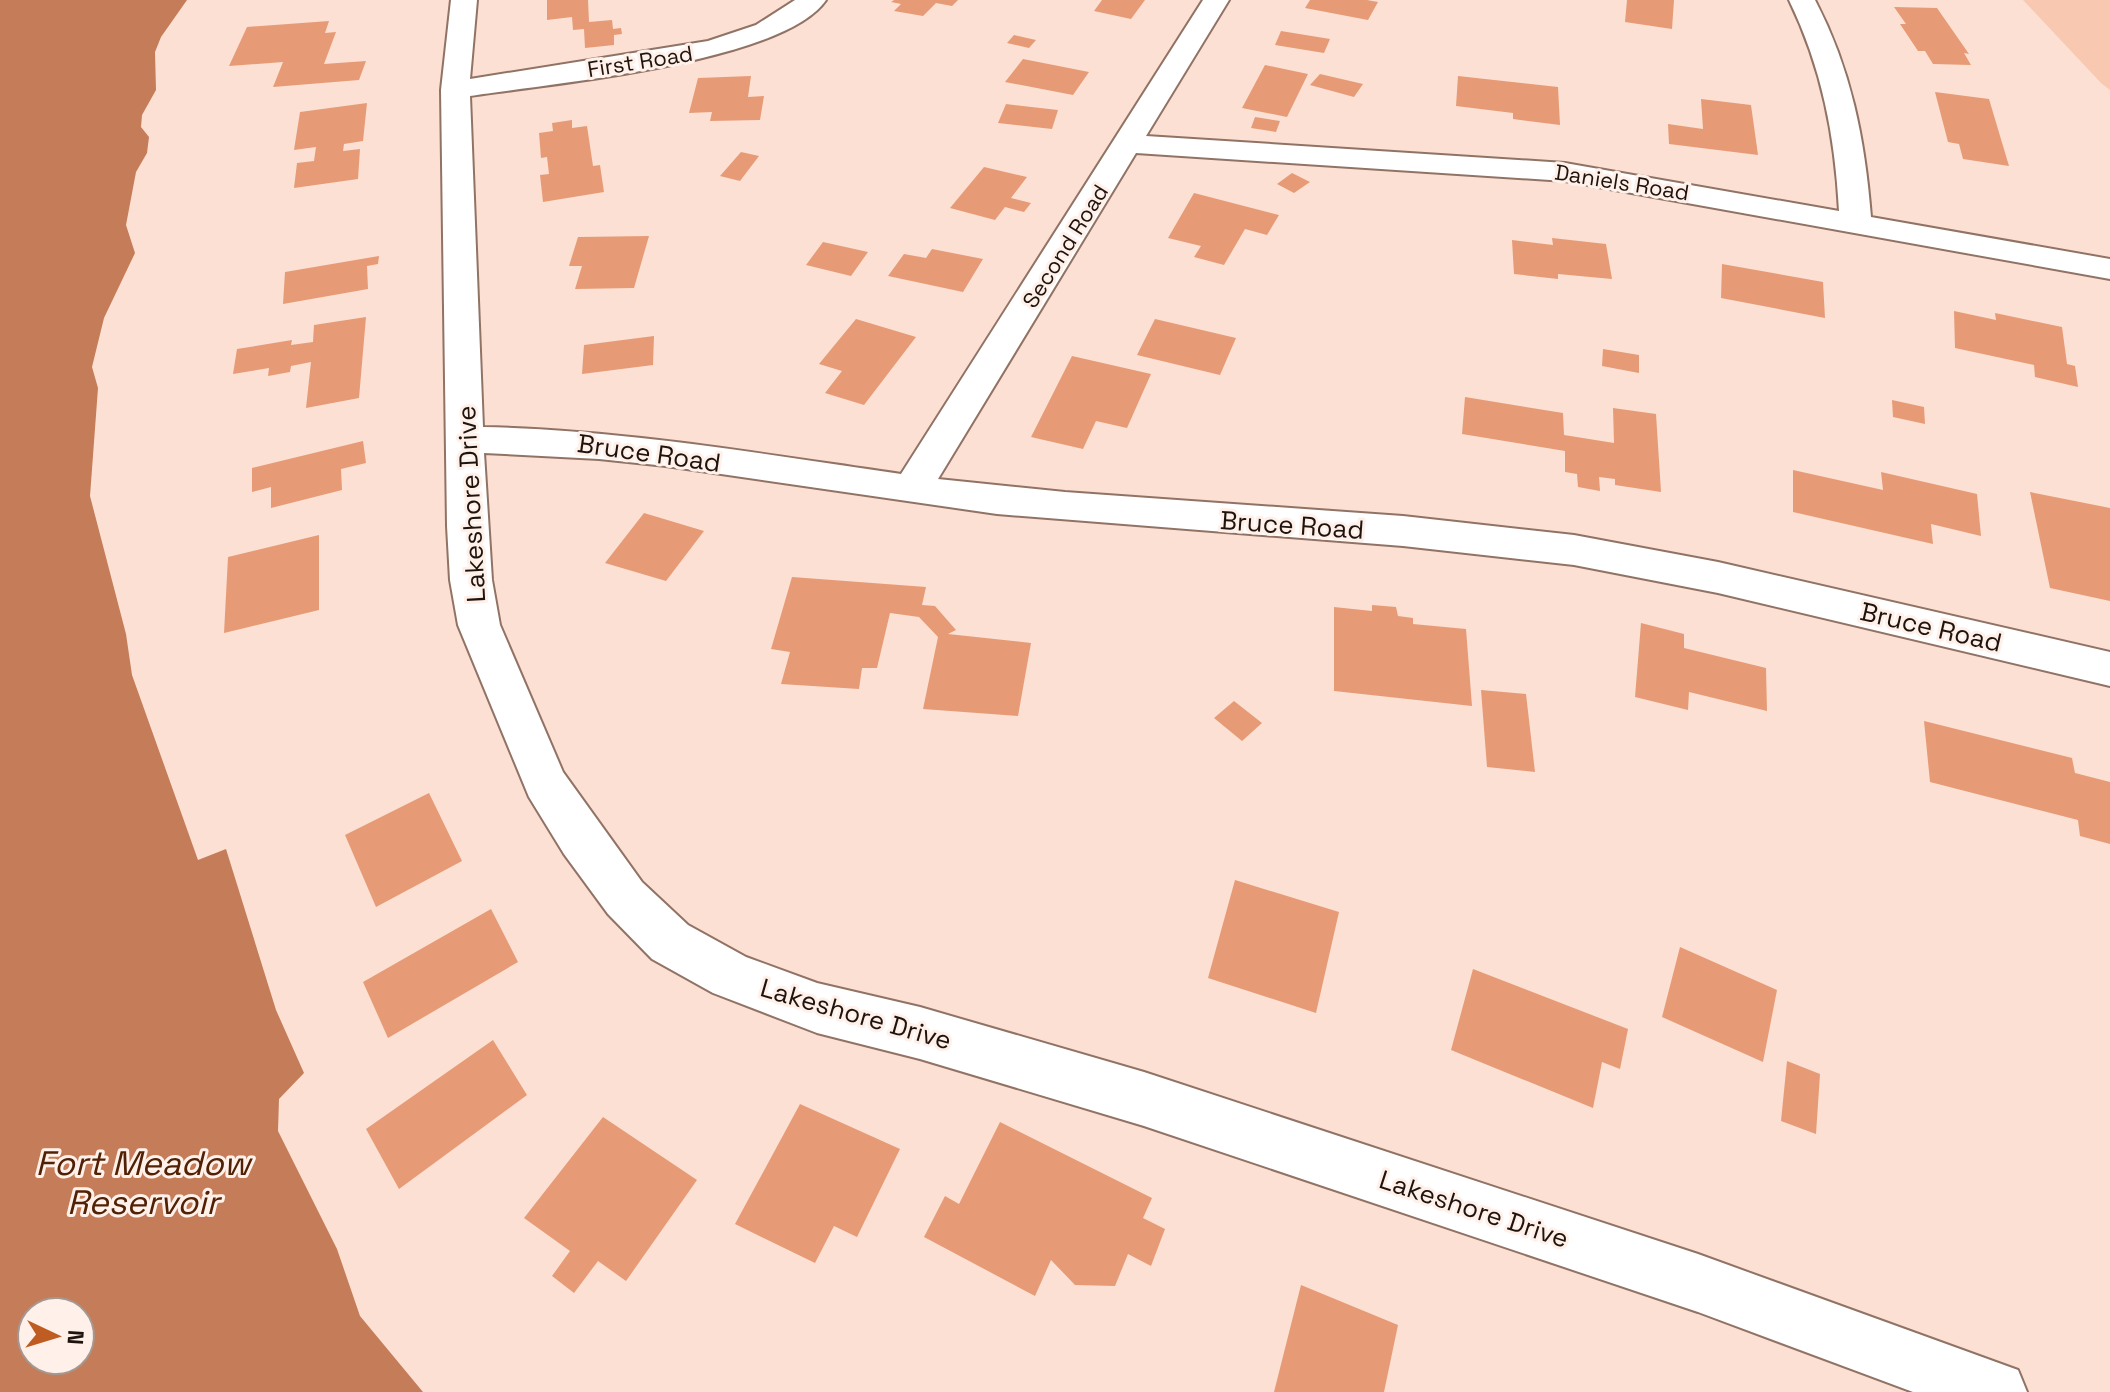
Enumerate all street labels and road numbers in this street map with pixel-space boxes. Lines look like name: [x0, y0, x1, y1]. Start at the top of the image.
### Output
street label: First Road: [585, 39, 695, 83]
street label: Daniels Road: [1553, 158, 1691, 206]
street label: Second Road: [1016, 179, 1114, 313]
street label: Lakeshore Drive: [449, 405, 493, 603]
street label: Bruce Road: [575, 426, 723, 480]
street label: Bruce Road: [1219, 503, 1365, 547]
street label: Bruce Road: [1857, 594, 2005, 660]
street label: Lakeshore Drive: [757, 970, 955, 1058]
street label: Lakeshore Drive: [1375, 1162, 1573, 1256]

